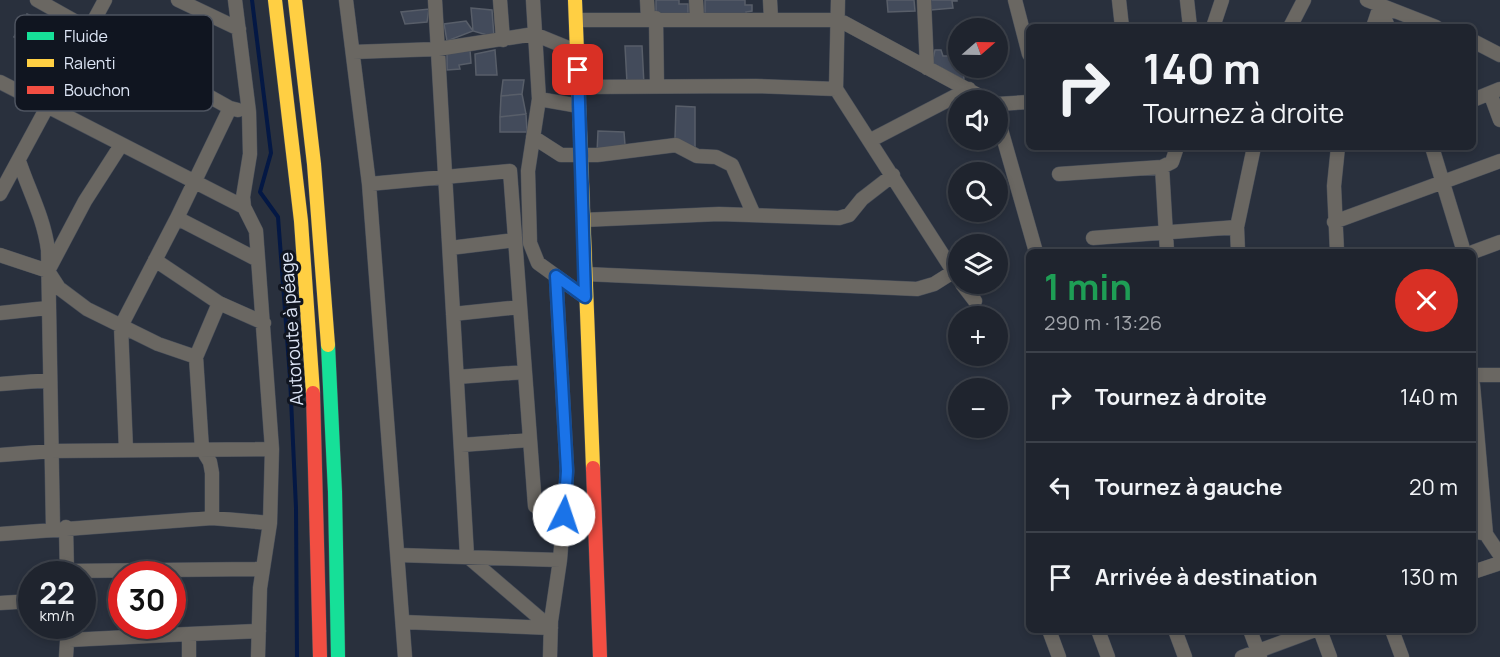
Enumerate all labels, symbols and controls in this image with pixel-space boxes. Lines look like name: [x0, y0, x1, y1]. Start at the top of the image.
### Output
legend: [15, 15, 213, 111]
north arrow: [948, 18, 1008, 78]
map controls: [948, 18, 1008, 438]
text: Fluide: [64, 25, 108, 47]
text: 140 m: [1143, 39, 1261, 97]
pin: [552, 44, 603, 95]
icon: right: [1044, 48, 1122, 126]
text: Ralenti: [64, 52, 115, 74]
icon: arrive: [561, 53, 594, 86]
text: Bouchon: [64, 79, 130, 101]
button: sound: [948, 90, 1008, 150]
text: Tournez à droite: [1143, 94, 1344, 131]
button: search: [948, 162, 1008, 222]
button: layers: [948, 234, 1008, 294]
street label: Autoroute à péage: [274, 251, 308, 407]
text: 1 min: [1044, 262, 1132, 311]
button: close: [1395, 269, 1458, 332]
button: +: [948, 306, 1008, 366]
text: 290 m · 13:26: [1044, 309, 1162, 336]
button: −: [948, 378, 1008, 438]
icon: right: [1044, 381, 1077, 414]
text: Tournez à droite: [1095, 382, 1267, 412]
text: 140 m: [1400, 382, 1458, 412]
icon: left: [1044, 471, 1077, 504]
text: Tournez à gauche: [1095, 472, 1282, 502]
text: 20 m: [1409, 472, 1458, 502]
position arrow: [532, 483, 596, 547]
speed limit sign: 30: [108, 561, 186, 639]
icon: arrive: [1044, 561, 1077, 594]
text: Arrivée à destination: [1095, 562, 1318, 592]
text: 130 m: [1401, 562, 1458, 592]
text: 22: [39, 572, 75, 613]
text: km/h: [40, 605, 74, 626]

